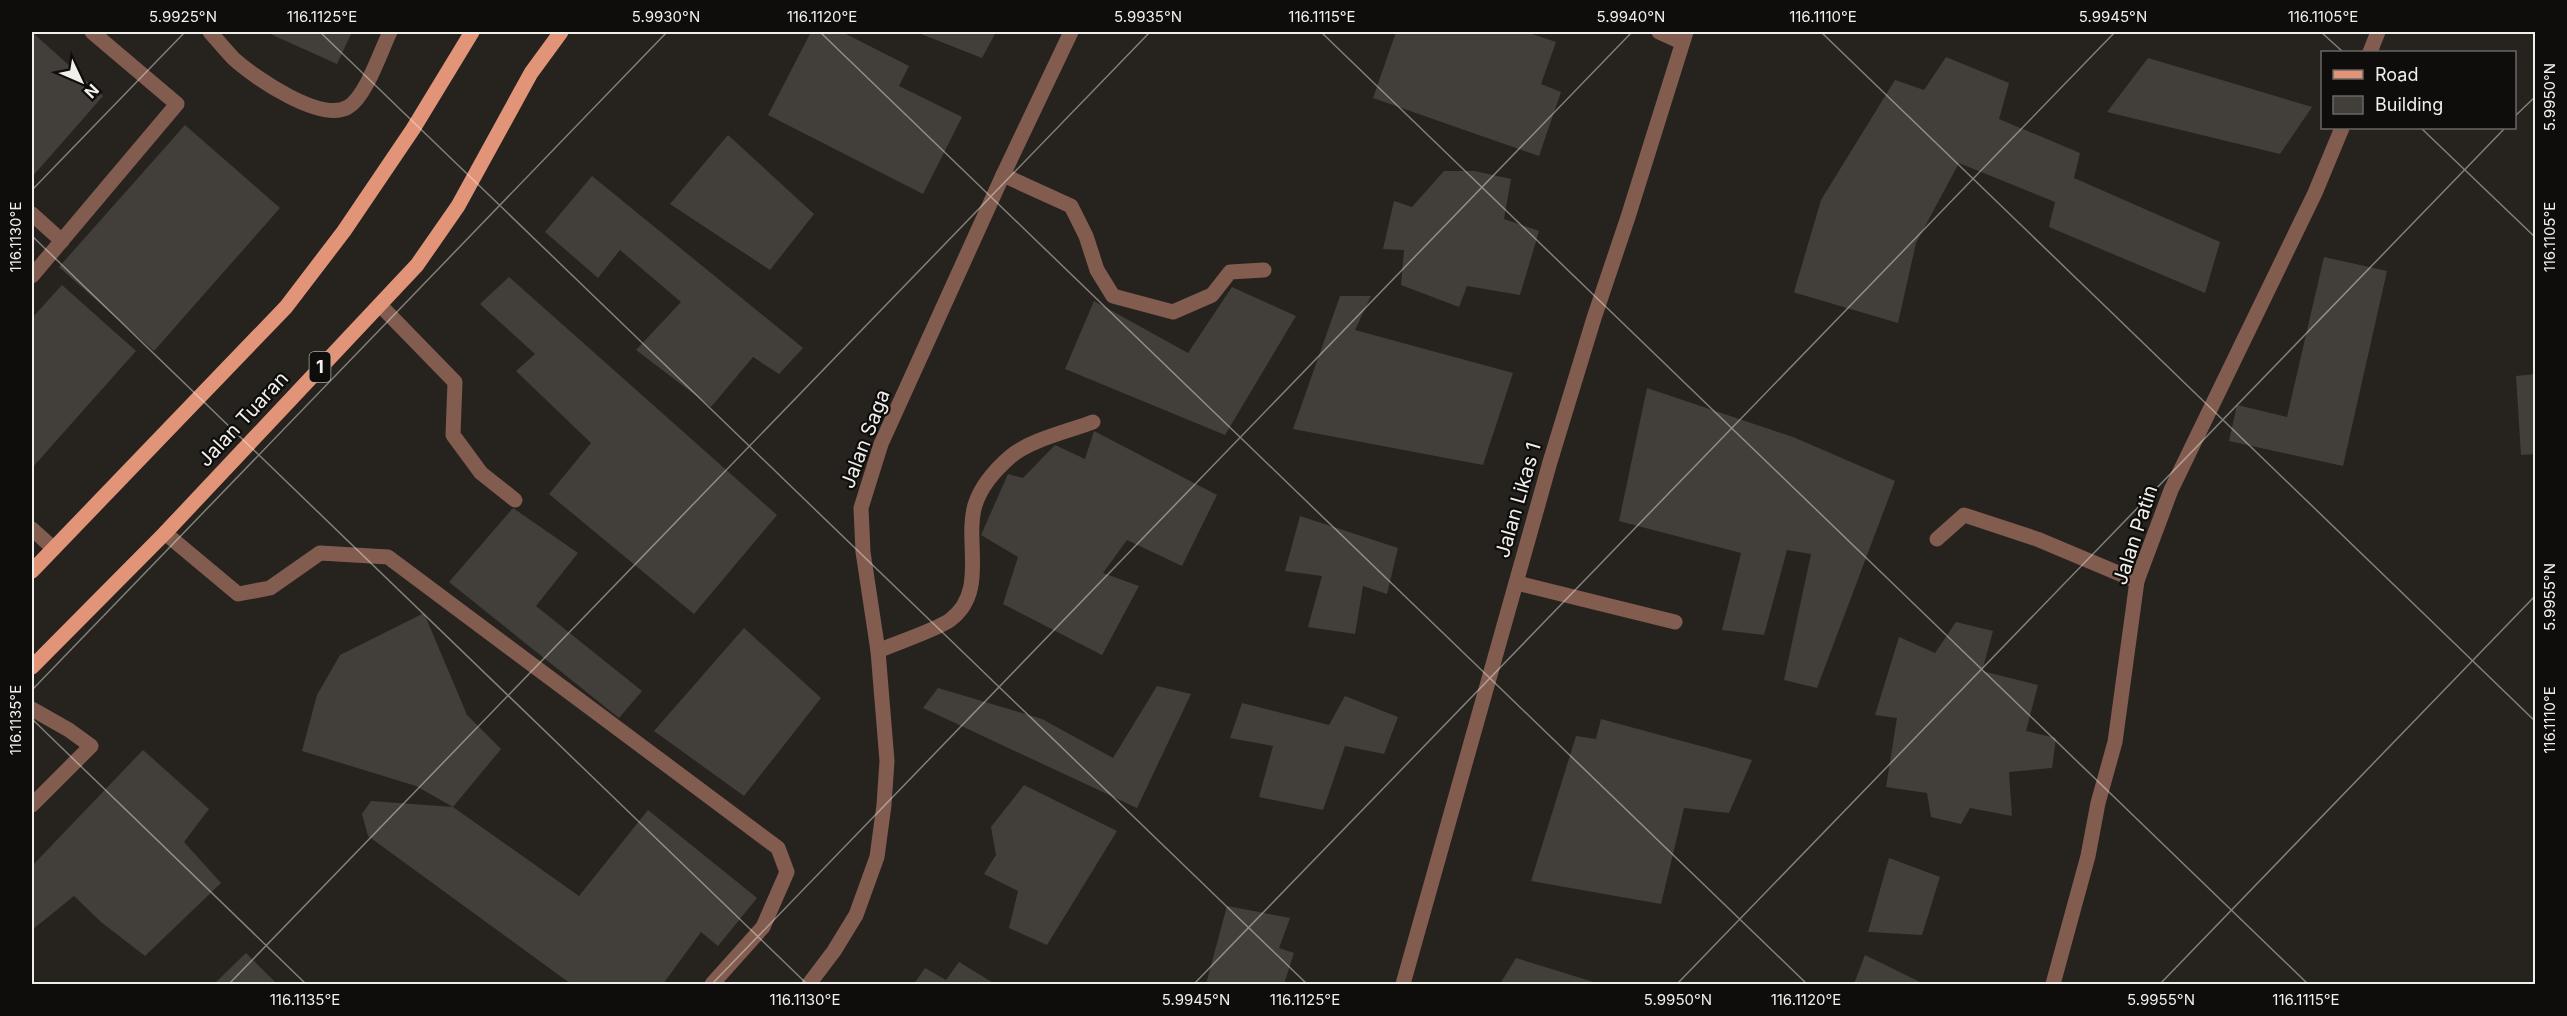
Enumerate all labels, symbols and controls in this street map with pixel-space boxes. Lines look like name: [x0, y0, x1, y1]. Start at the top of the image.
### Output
text: 5.9925°N: [149, 7, 217, 26]
text: 116.1125°E: [287, 7, 357, 26]
text: 5.9930°N: [632, 7, 700, 26]
text: 116.1120°E: [787, 7, 857, 26]
text: 5.9935°N: [1114, 7, 1182, 26]
text: 116.1115°E: [1288, 7, 1356, 26]
text: 5.9940°N: [1597, 7, 1665, 26]
text: 116.1110°E: [1789, 7, 1857, 26]
text: 5.9945°N: [2079, 7, 2147, 26]
text: 116.1105°E: [2288, 7, 2358, 26]
north arrow: [51, 51, 111, 111]
legend: [2321, 51, 2516, 129]
text: 5.9950°N: [2540, 63, 2559, 131]
text: Road: [2375, 64, 2418, 85]
text: N: [80, 80, 103, 103]
text: Building: [2375, 94, 2443, 115]
text: 116.1130°E: [6, 202, 25, 272]
text: 116.1105°E: [2540, 202, 2559, 272]
road number: 1: [310, 352, 330, 382]
street label: Jalan Tuaran: [193, 366, 293, 472]
street label: Jalan Saga: [835, 386, 895, 492]
street label: Jalan Likas 1: [1490, 440, 1546, 560]
street label: Jalan Patin: [2108, 482, 2162, 588]
text: 5.9955°N: [2540, 563, 2559, 631]
text: 116.1135°E: [6, 685, 25, 755]
text: 116.1110°E: [2540, 686, 2559, 754]
text: 116.1135°E: [270, 990, 340, 1009]
text: 116.1130°E: [770, 990, 840, 1009]
text: 5.9945°N: [1162, 990, 1230, 1009]
text: 116.1125°E: [1270, 990, 1340, 1009]
text: 5.9950°N: [1644, 990, 1712, 1009]
text: 116.1120°E: [1771, 990, 1841, 1009]
text: 5.9955°N: [2127, 990, 2195, 1009]
text: 116.1115°E: [2272, 990, 2340, 1009]

